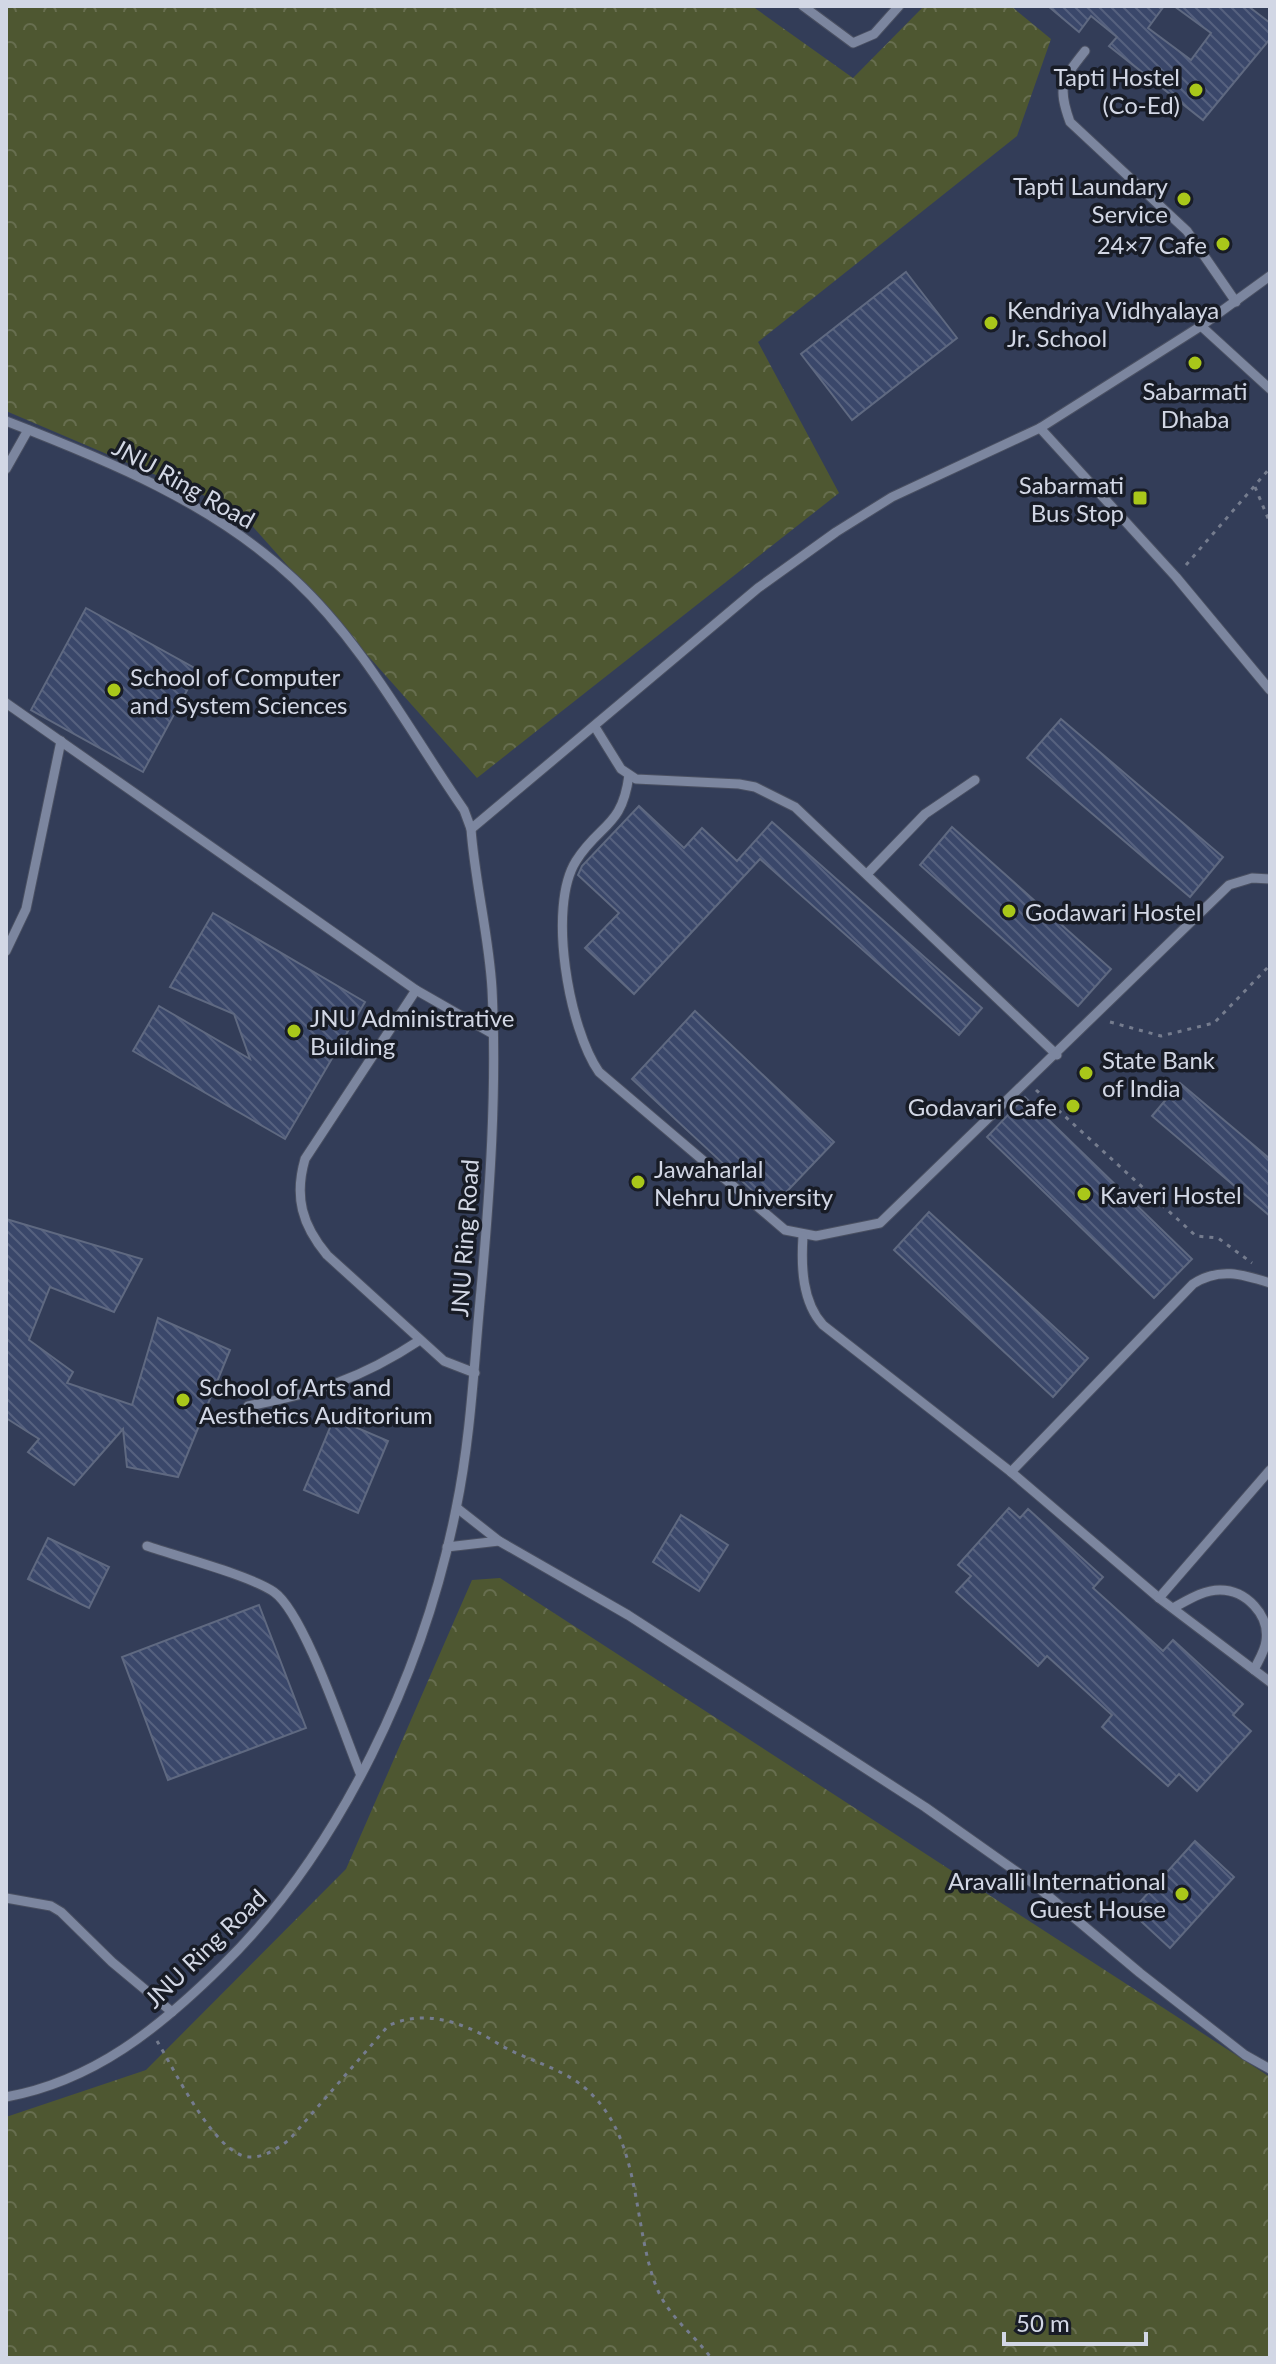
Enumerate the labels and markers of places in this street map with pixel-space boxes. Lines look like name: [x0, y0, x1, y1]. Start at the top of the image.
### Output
place label: Tapti Hostel (Co-Ed): [1054, 62, 1180, 119]
marker: Tapti Hostel (Co-Ed): [1187, 81, 1205, 99]
place label: Tapti Laundary Service: [1013, 171, 1169, 228]
marker: Tapti Laundary Service: [1175, 190, 1193, 208]
place label: 24×7 Cafe: [1097, 230, 1207, 259]
marker: 24×7 Cafe: [1214, 235, 1232, 253]
place label: Kendriya Vidhyalaya Jr. School: [1007, 295, 1219, 352]
marker: Kendriya Vidhyalaya Jr. School: [982, 314, 1000, 332]
marker: Sabarmati Dhaba: [1186, 354, 1204, 372]
place label: Sabarmati Dhaba: [1142, 376, 1248, 433]
place label: Sabarmati Bus Stop: [1019, 470, 1124, 527]
marker: Sabarmati Bus Stop: [1131, 489, 1149, 507]
place label: School of Computer and System Sciences: [130, 662, 348, 719]
marker: School of Computer and System Sciences: [105, 681, 123, 699]
place label: Godawari Hostel: [1025, 897, 1201, 926]
marker: Godawari Hostel: [1000, 902, 1018, 920]
place label: JNU Administrative Building: [310, 1003, 514, 1060]
marker: JNU Administrative Building: [285, 1022, 303, 1040]
place label: State Bank of India: [1102, 1045, 1216, 1102]
marker: State Bank of India: [1077, 1064, 1095, 1082]
place label: Godavari Cafe: [908, 1092, 1057, 1121]
marker: Godavari Cafe: [1064, 1097, 1082, 1115]
place label: Jawaharlal Nehru University: [654, 1154, 834, 1211]
marker: Jawaharlal Nehru University: [629, 1173, 647, 1191]
place label: Kaveri Hostel: [1100, 1180, 1242, 1209]
marker: Kaveri Hostel: [1075, 1185, 1093, 1203]
place label: School of Arts and Aesthetics Auditorium: [199, 1372, 433, 1429]
marker: School of Arts and Aesthetics Auditorium: [174, 1391, 192, 1409]
place label: Aravalli International Guest House: [948, 1866, 1166, 1923]
marker: Aravalli International Guest House: [1173, 1885, 1191, 1903]

